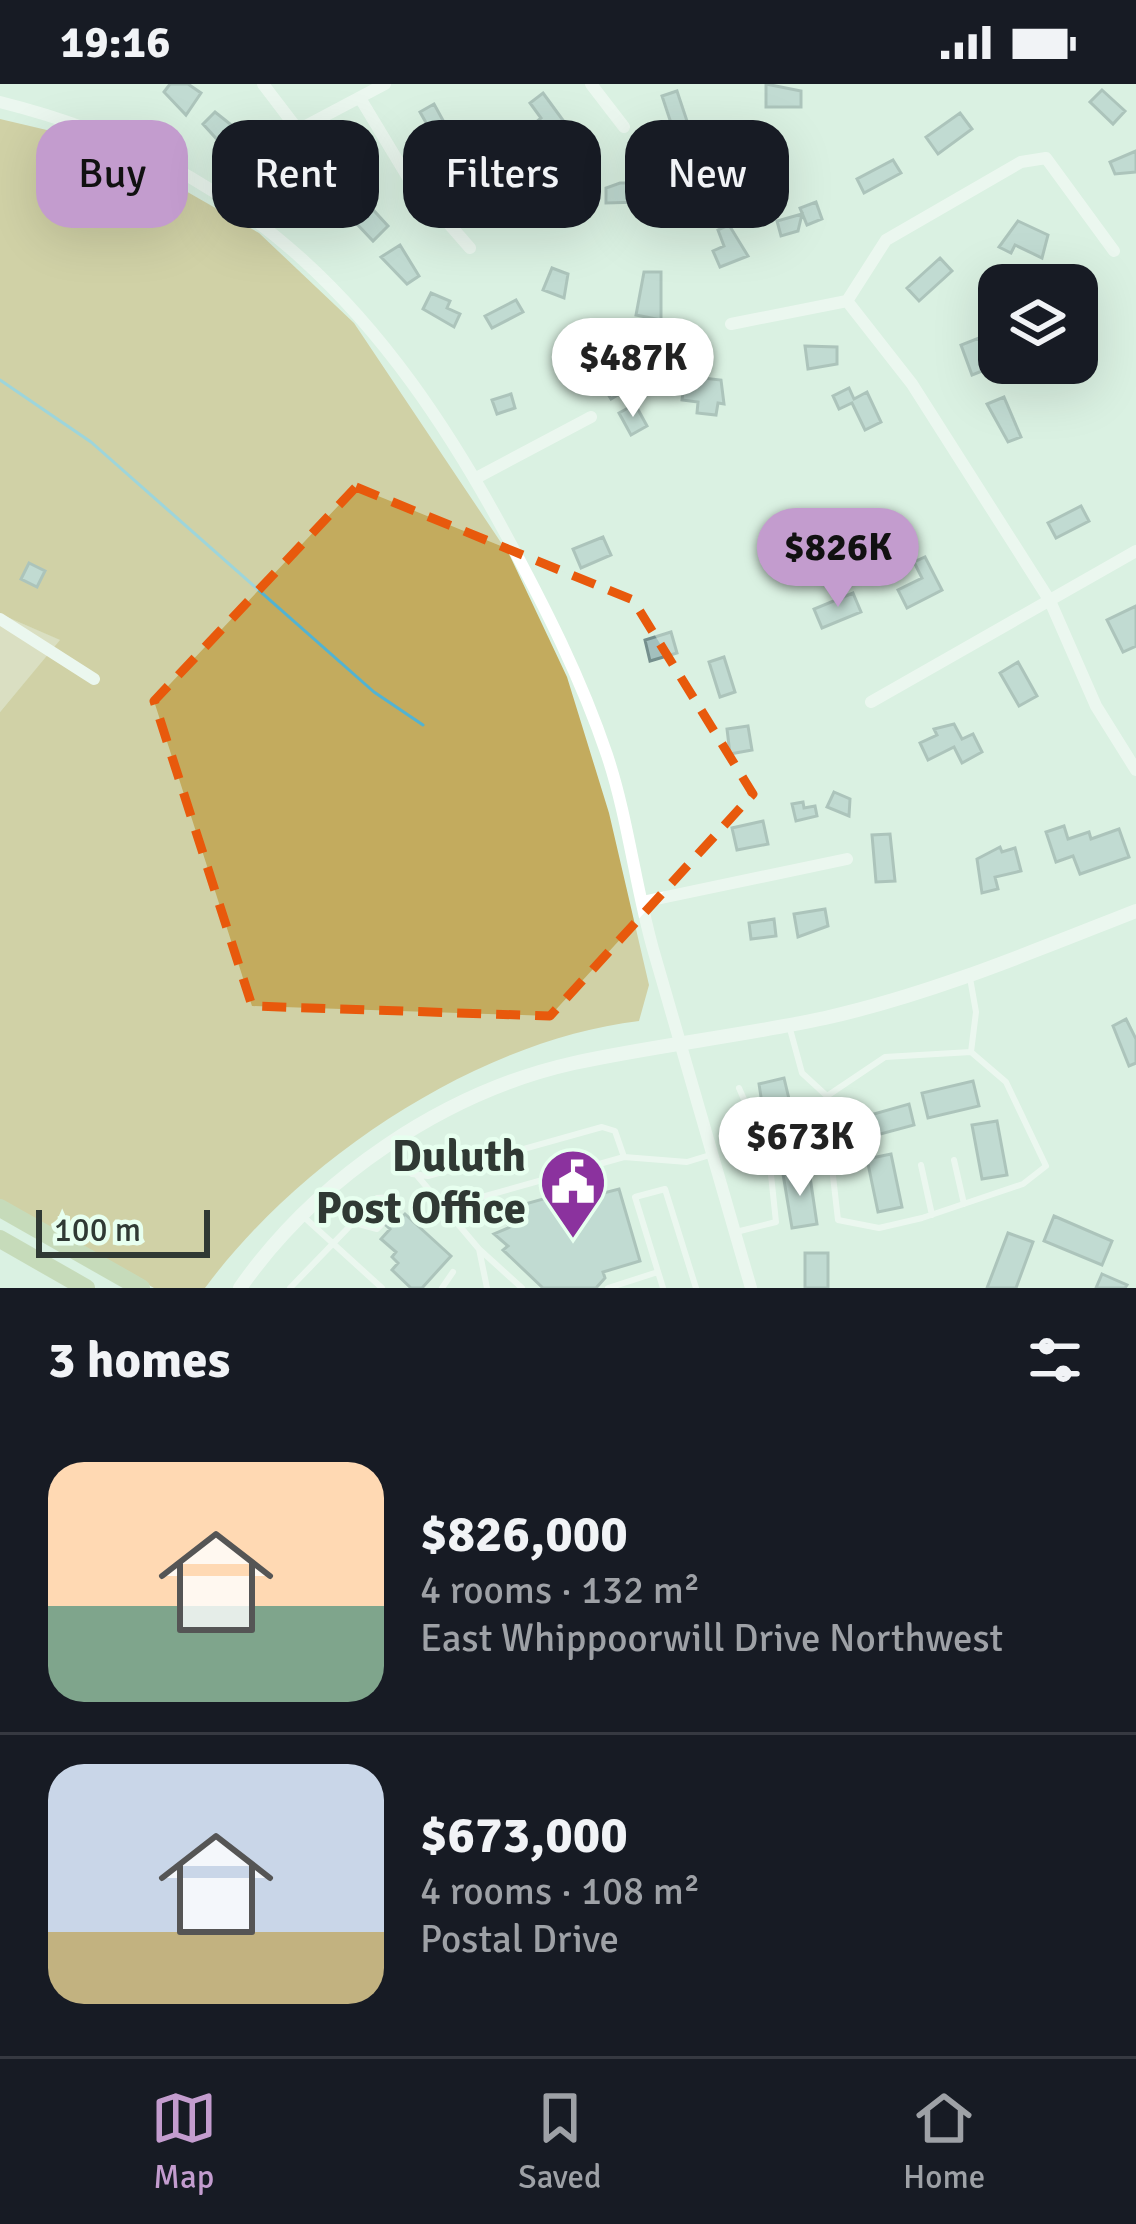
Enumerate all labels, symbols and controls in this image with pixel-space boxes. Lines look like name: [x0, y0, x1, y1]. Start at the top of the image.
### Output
text: 19:16: [60, 15, 170, 70]
chip: Buy: [36, 120, 188, 228]
chip: Rent: [212, 120, 379, 228]
chip: Filters: [403, 120, 601, 228]
chip: New: [625, 120, 789, 228]
map controls: [978, 264, 1098, 384]
button: layers: [978, 264, 1098, 384]
pin: $487K: [549, 318, 717, 420]
text: $487K: [579, 333, 687, 381]
pin: $826K: [754, 508, 922, 610]
text: $826K: [784, 523, 892, 571]
pin: $673K: [716, 1097, 884, 1199]
text: $673K: [746, 1112, 854, 1160]
place label: Duluth Post Office: [316, 1129, 526, 1236]
public building icon: Duluth Post Office: [538, 1147, 608, 1241]
scale bar: [36, 1204, 210, 1257]
text: 100 m: [54, 1210, 141, 1251]
icon: filters: [1022, 1327, 1088, 1393]
text: 3 homes: [48, 1329, 230, 1392]
text: $826,000: [420, 1503, 628, 1566]
icon: home: [144, 1510, 288, 1654]
text: 4 rooms · 132 m²: [420, 1566, 700, 1614]
text: East Whippoorwill Drive Northwest: [420, 1614, 1003, 1662]
text: $673,000: [420, 1804, 628, 1867]
icon: home: [144, 1812, 288, 1956]
text: 4 rooms · 108 m²: [420, 1867, 700, 1915]
text: Postal Drive: [420, 1915, 619, 1963]
tab: Map: [151, 2085, 217, 2198]
tab: Saved: [518, 2085, 601, 2198]
tab: Home: [903, 2085, 985, 2198]

